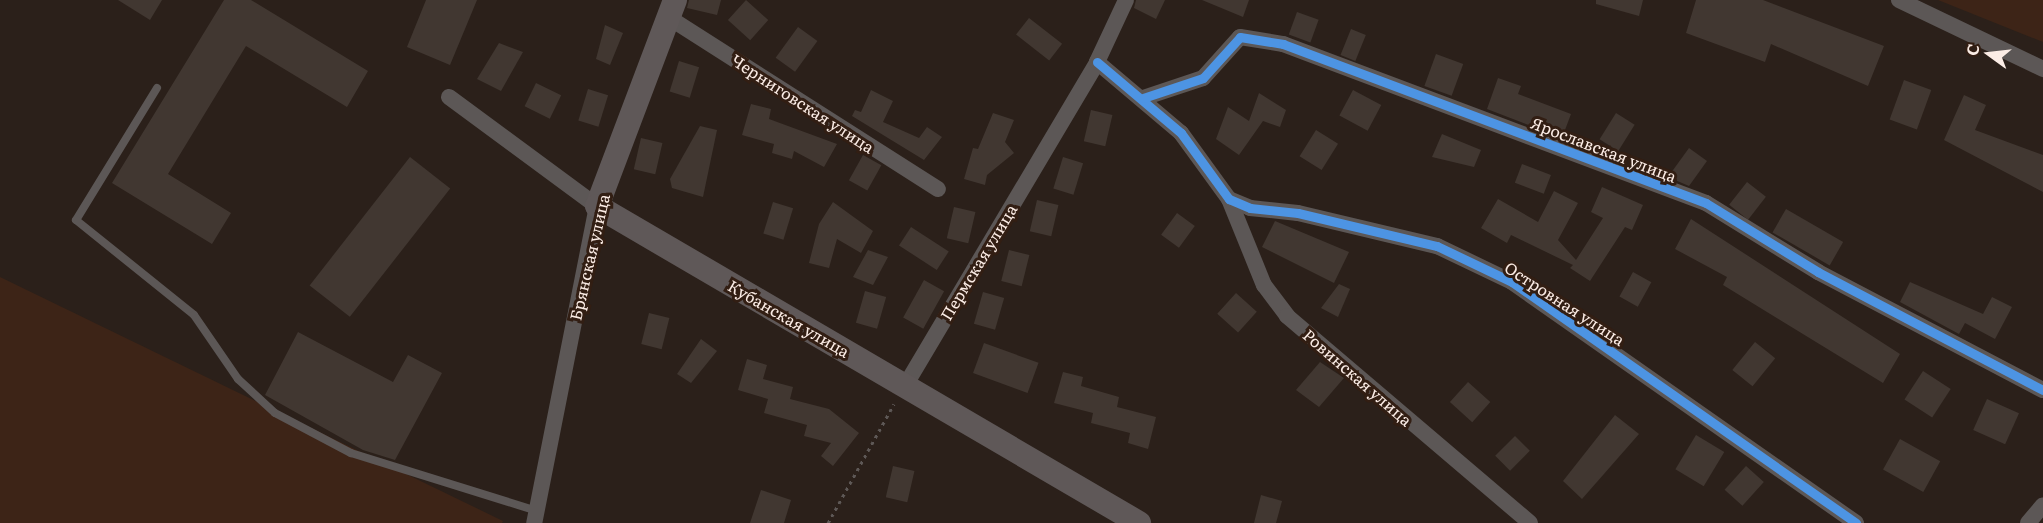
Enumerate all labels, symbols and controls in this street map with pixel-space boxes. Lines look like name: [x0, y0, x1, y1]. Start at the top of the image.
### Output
north arrow: [1959, 24, 2019, 84]
text: С: [1959, 41, 1985, 58]
street label: Черниговская улица: [728, 50, 878, 156]
street label: Ярославская улица: [1529, 112, 1679, 186]
street label: Брянская улица: [565, 192, 613, 322]
street label: Пермская улица: [936, 200, 1020, 324]
street label: Островная улица: [1501, 257, 1629, 349]
street label: Кубанская улица: [725, 275, 853, 361]
street label: Ровинская улица: [1300, 325, 1416, 429]

